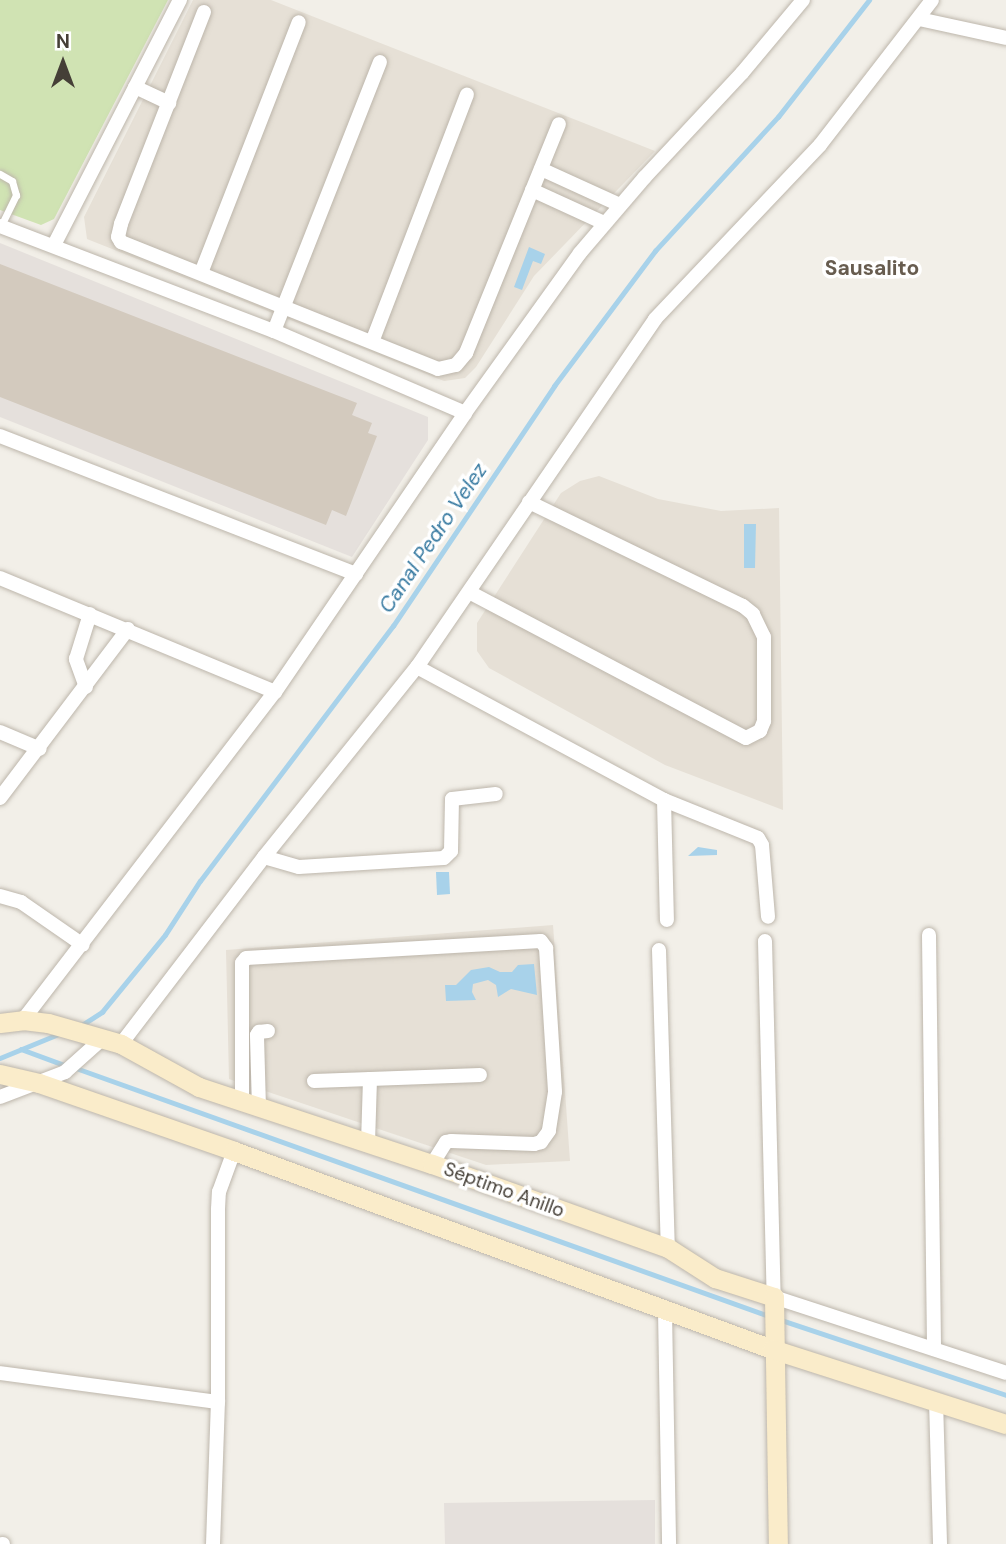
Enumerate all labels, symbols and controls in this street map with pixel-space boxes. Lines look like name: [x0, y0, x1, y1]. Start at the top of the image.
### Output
north arrow: [28, 28, 98, 98]
text: N: [56, 29, 70, 54]
district label: Sausalito: [825, 255, 919, 281]
water label: Canal Pedro Velez: [374, 458, 492, 618]
street label: Séptimo Anillo: [441, 1158, 567, 1222]

